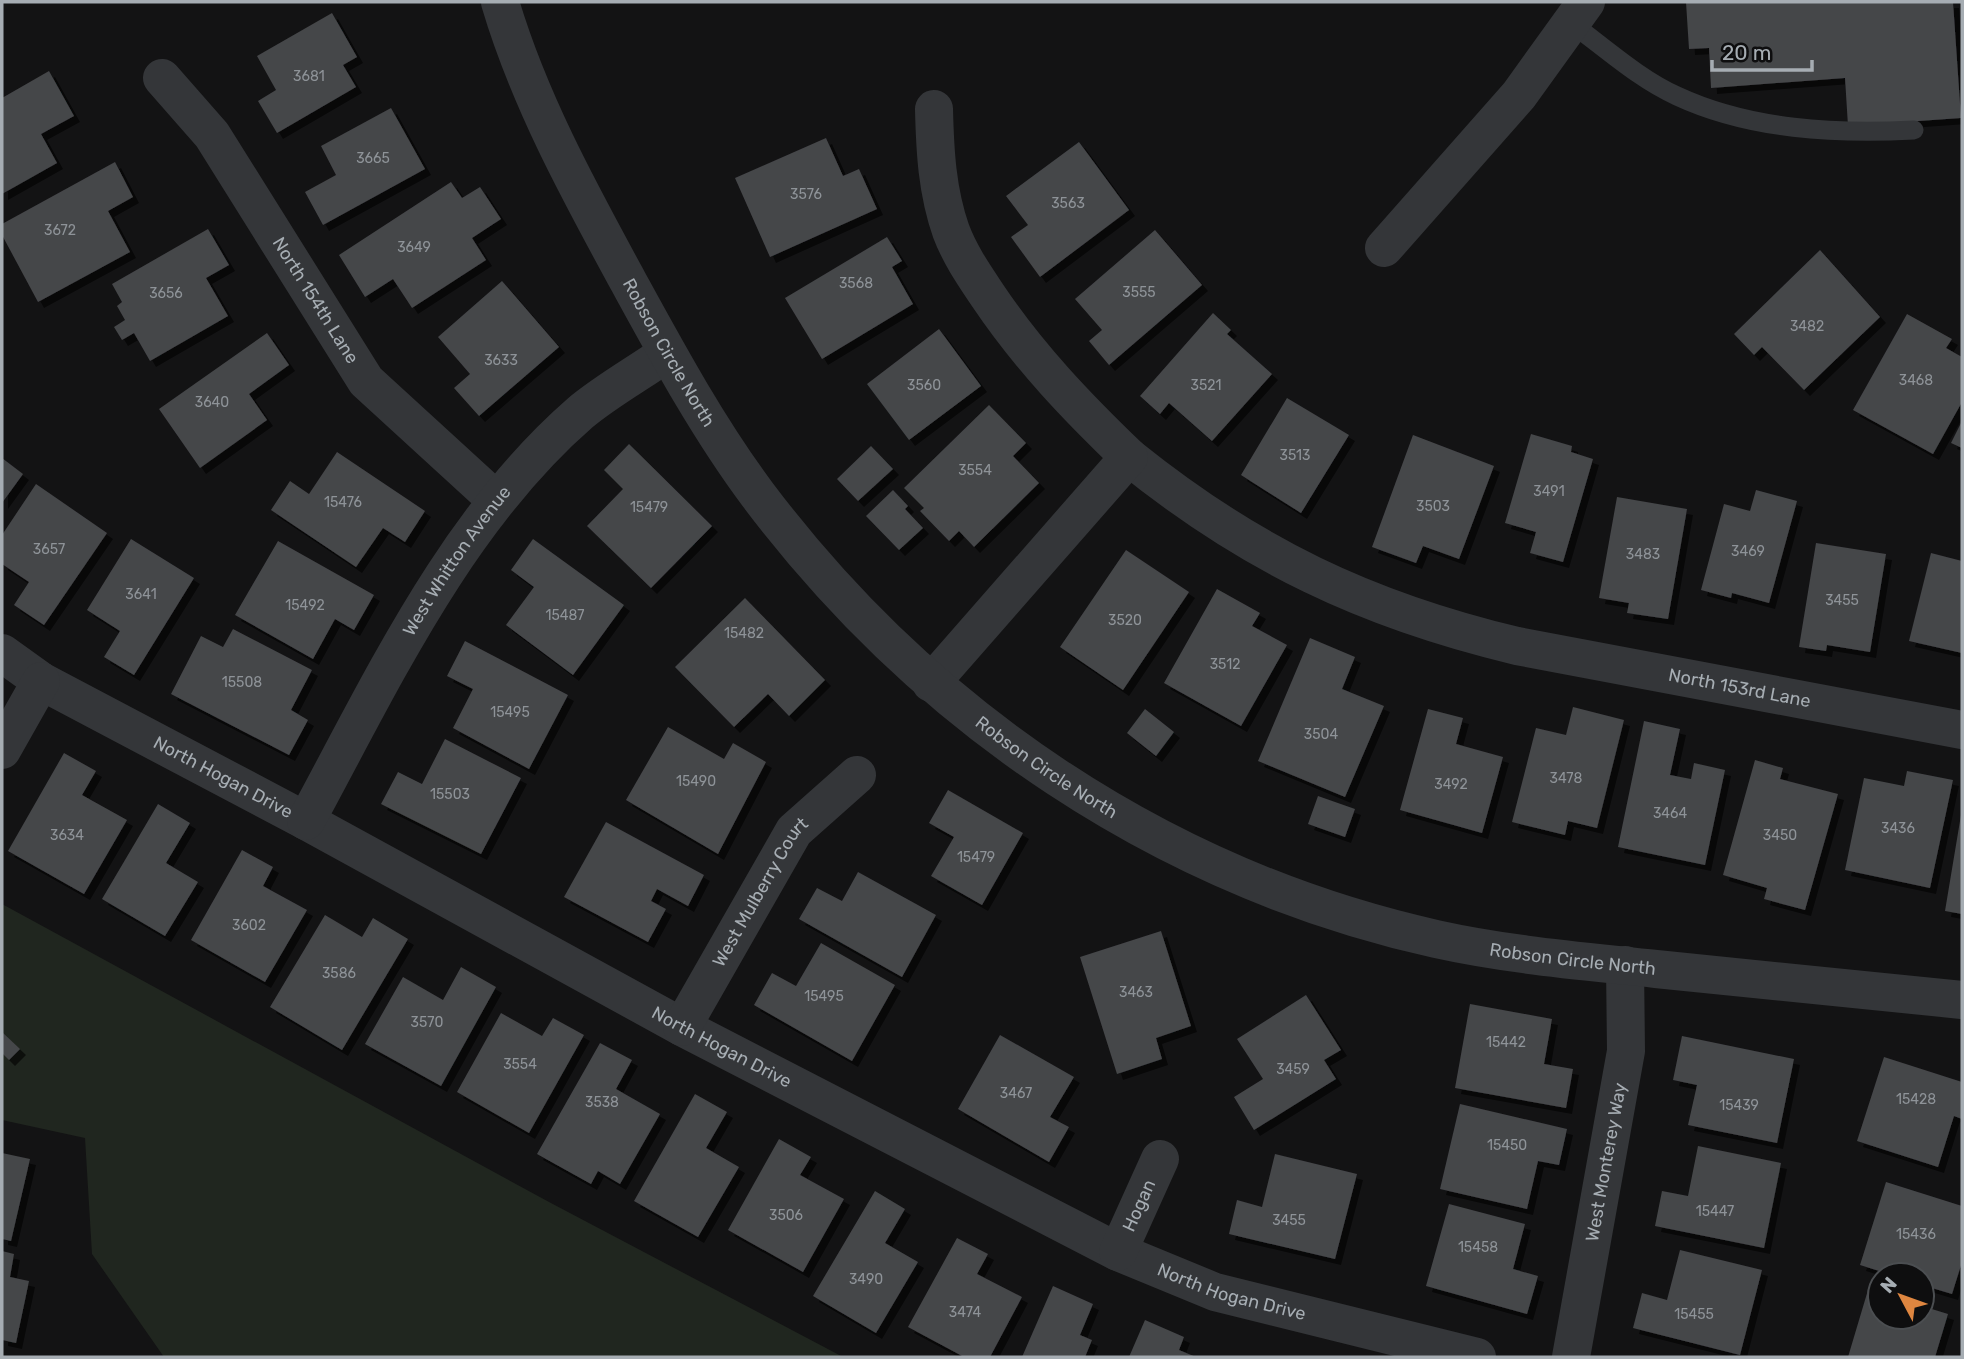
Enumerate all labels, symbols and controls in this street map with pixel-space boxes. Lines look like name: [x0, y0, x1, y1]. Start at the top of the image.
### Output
scale bar: [1712, 28, 1812, 72]
text: 20 m: [1722, 40, 1771, 65]
house number: 3681: [293, 68, 325, 85]
house number: 3665: [356, 150, 390, 167]
house number: 3576: [790, 186, 822, 203]
house number: 3563: [1051, 195, 1085, 212]
house number: 3672: [44, 222, 76, 239]
street label: North 154th Lane: [268, 233, 363, 368]
house number: 3649: [397, 239, 431, 256]
street label: Robson Circle North: [618, 275, 720, 431]
house number: 3568: [839, 275, 873, 292]
house number: 3555: [1122, 284, 1156, 301]
house number: 3656: [149, 285, 183, 302]
house number: 3482: [1790, 318, 1824, 335]
house number: 3633: [484, 352, 518, 369]
house number: 3468: [1899, 372, 1933, 389]
house number: 3560: [907, 377, 941, 394]
house number: 3521: [1191, 377, 1221, 394]
house number: 3640: [195, 394, 229, 411]
house number: 3513: [1280, 447, 1310, 464]
house number: 3554: [958, 462, 992, 479]
street label: West Whitton Avenue: [398, 481, 516, 640]
house number: 3491: [1533, 483, 1565, 500]
house number: 15476: [324, 494, 362, 511]
house number: 3503: [1416, 498, 1450, 515]
house number: 15479: [630, 499, 668, 516]
house number: 3657: [33, 541, 65, 558]
house number: 3469: [1731, 543, 1765, 560]
house number: 3483: [1626, 546, 1660, 563]
house number: 3641: [125, 586, 157, 603]
house number: 3455: [1825, 592, 1859, 609]
house number: 15492: [285, 597, 325, 614]
house number: 15487: [545, 607, 585, 624]
house number: 3520: [1108, 612, 1142, 629]
house number: 15482: [724, 625, 764, 642]
house number: 3512: [1210, 656, 1240, 673]
street label: North 153rd Lane: [1667, 664, 1812, 712]
house number: 15508: [222, 674, 262, 691]
house number: 15495: [490, 704, 530, 721]
street label: Robson Circle North: [971, 711, 1121, 823]
house number: 3504: [1304, 726, 1338, 743]
street label: North Hogan Drive: [150, 731, 297, 823]
house number: 3478: [1550, 770, 1583, 787]
house number: 15490: [676, 773, 716, 790]
house number: 3492: [1434, 776, 1468, 793]
house number: 15503: [430, 786, 470, 803]
house number: 3464: [1653, 805, 1687, 822]
street label: West Mulberry Court: [708, 813, 813, 971]
house number: 3436: [1881, 820, 1915, 837]
house number: 3634: [50, 827, 84, 844]
house number: 3450: [1763, 827, 1797, 844]
house number: 15479: [957, 849, 995, 866]
house number: 3602: [232, 917, 266, 934]
street label: Robson Circle North: [1488, 938, 1657, 980]
house number: 3586: [322, 965, 356, 982]
house number: 3463: [1119, 984, 1153, 1001]
house number: 15495: [804, 988, 844, 1005]
street label: North Hogan Drive: [648, 1002, 795, 1093]
house number: 3570: [411, 1014, 444, 1031]
house number: 15442: [1486, 1034, 1526, 1051]
house number: 3554: [503, 1056, 537, 1073]
house number: 3459: [1276, 1061, 1310, 1078]
street label: West Monterey Way: [1581, 1081, 1631, 1243]
house number: 3467: [1000, 1085, 1032, 1102]
house number: 15428: [1896, 1091, 1936, 1108]
house number: 3538: [585, 1094, 619, 1111]
house number: 15439: [1719, 1097, 1759, 1114]
house number: 15450: [1487, 1137, 1527, 1154]
street label: Hogan: [1118, 1176, 1160, 1235]
house number: 15447: [1696, 1203, 1734, 1220]
house number: 3506: [769, 1207, 803, 1224]
house number: 3455: [1272, 1212, 1306, 1229]
house number: 15436: [1896, 1226, 1936, 1243]
house number: 15458: [1458, 1239, 1498, 1256]
street label: North Hogan Drive: [1154, 1258, 1308, 1325]
north arrow: [1866, 1261, 1936, 1331]
house number: 3490: [849, 1271, 883, 1288]
text: N: [1875, 1272, 1902, 1298]
house number: 3474: [949, 1304, 981, 1321]
house number: 15455: [1674, 1306, 1714, 1323]

